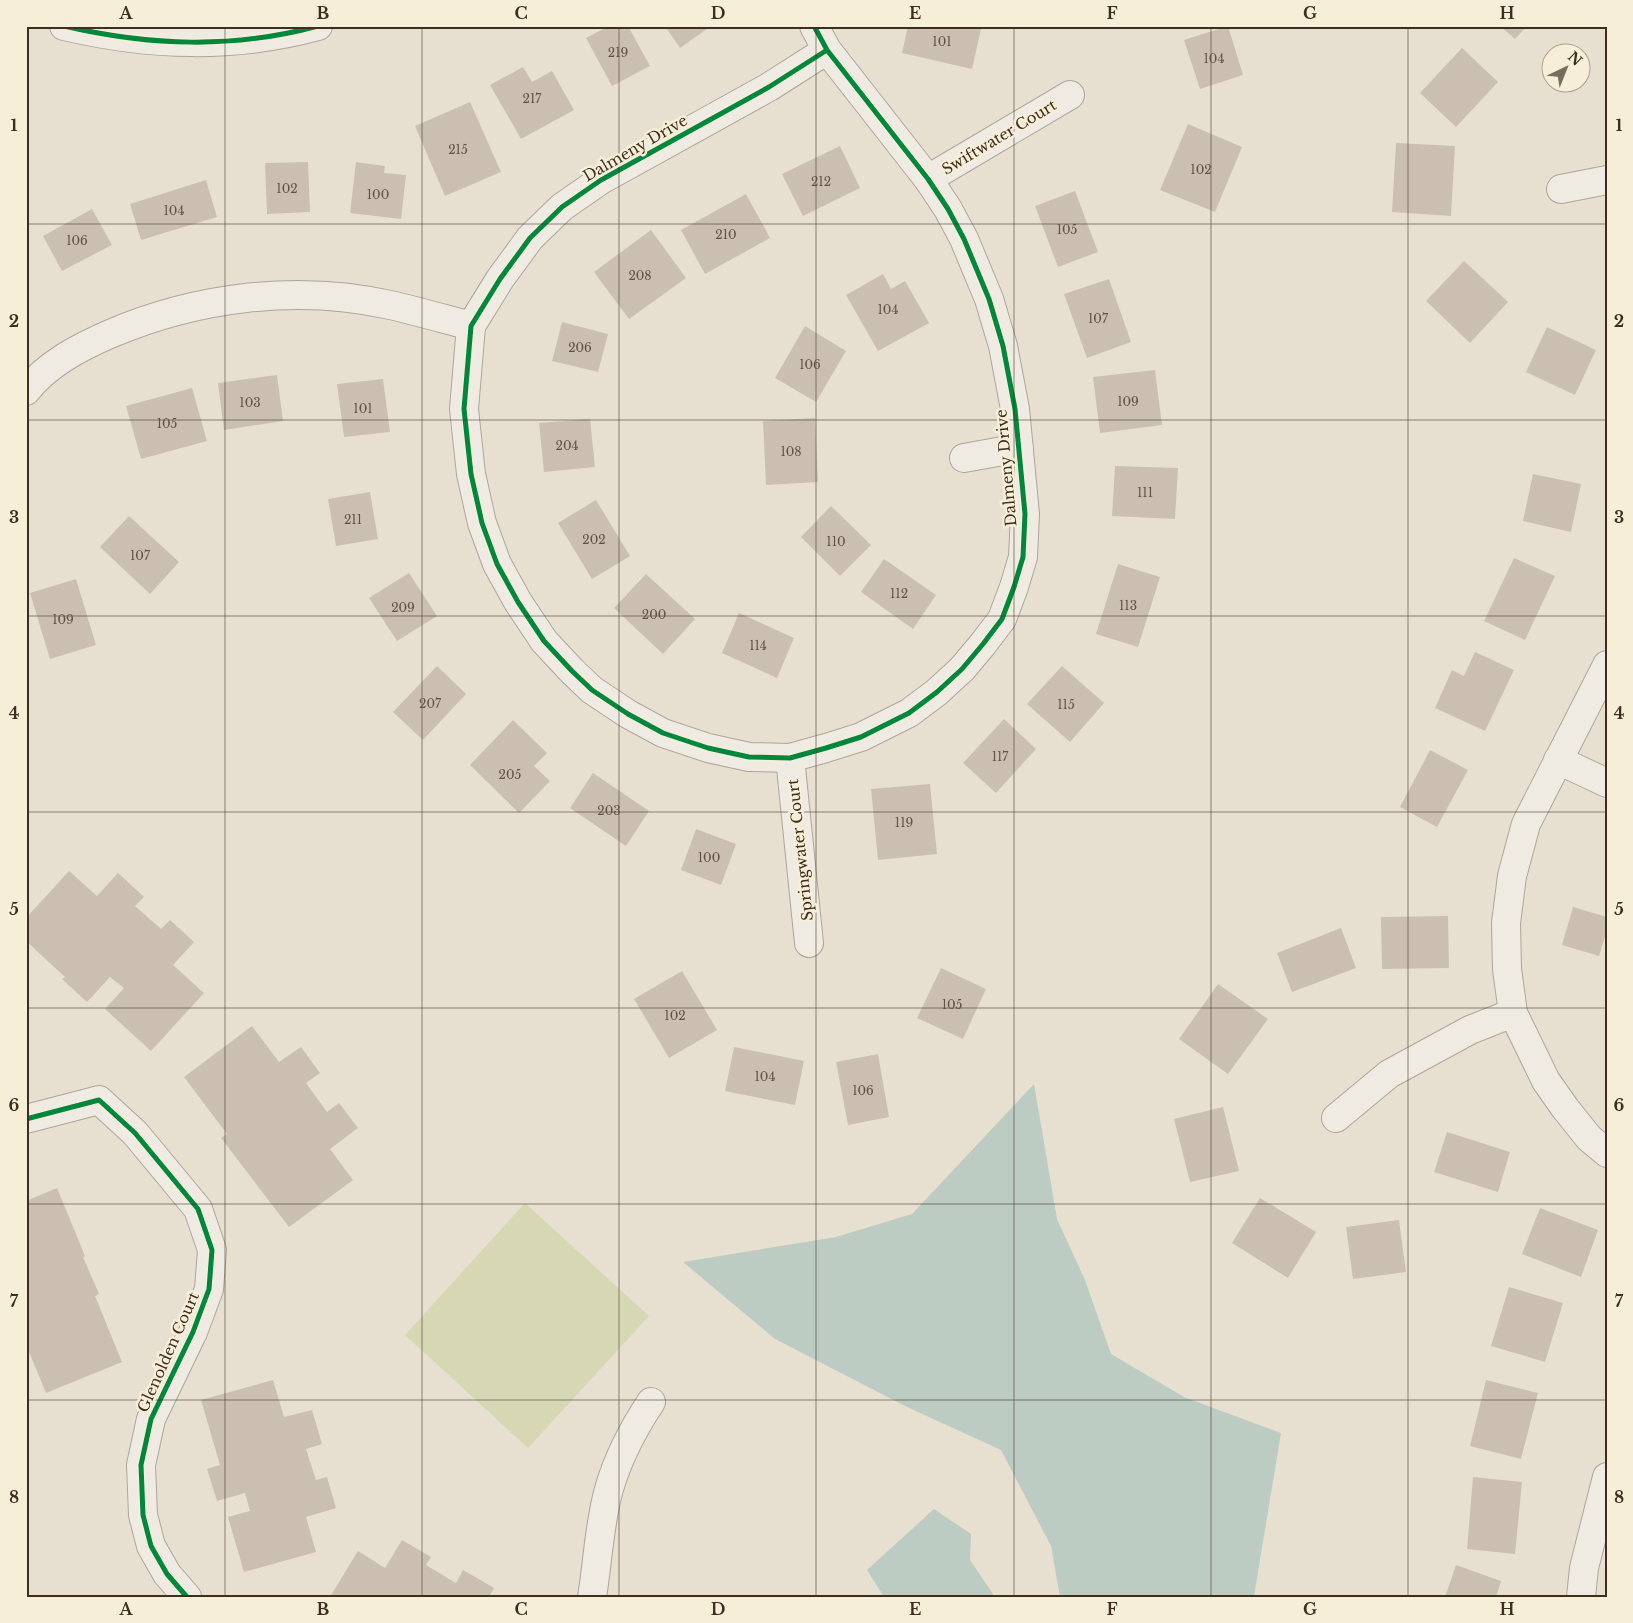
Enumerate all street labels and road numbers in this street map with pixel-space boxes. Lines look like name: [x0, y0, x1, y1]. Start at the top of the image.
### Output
street label: Swiftwater Court: [938, 95, 1060, 179]
street label: Dalmeny Drive: [579, 110, 691, 186]
street label: Dalmeny Drive: [991, 409, 1021, 527]
street label: Springwater Court: [783, 778, 817, 922]
street label: Glenolden Court: [133, 1289, 203, 1415]

